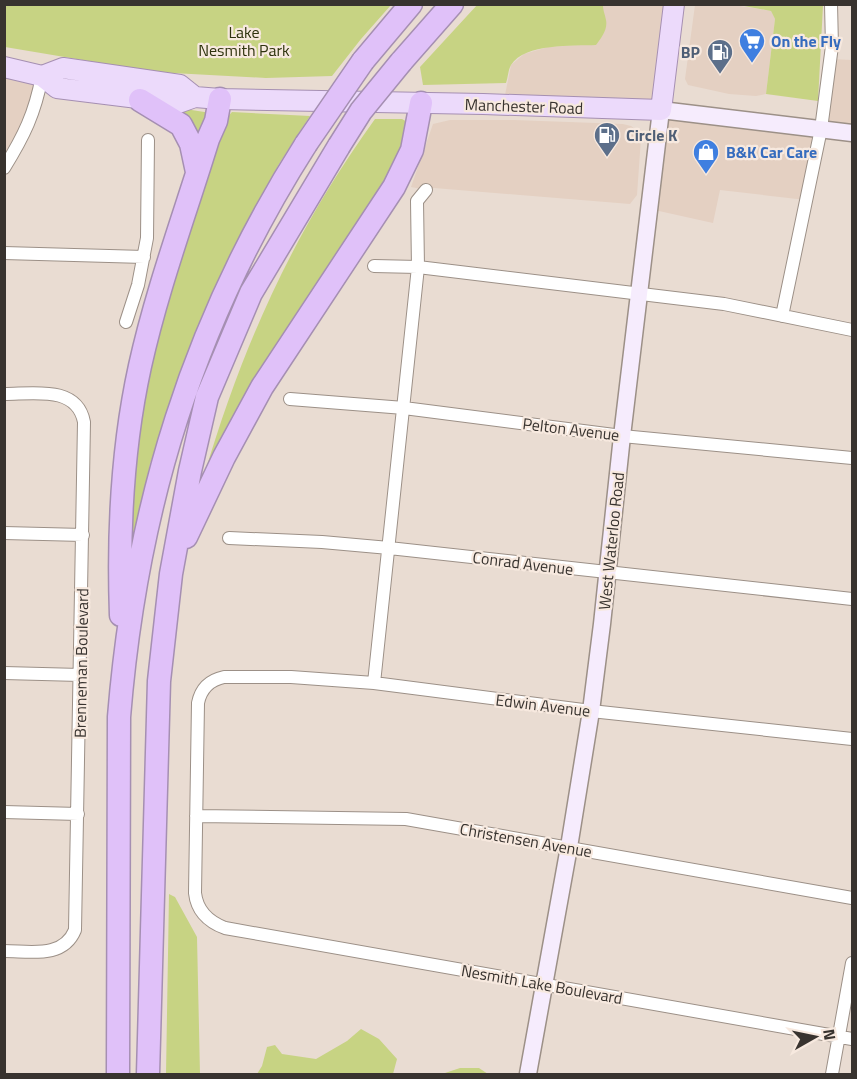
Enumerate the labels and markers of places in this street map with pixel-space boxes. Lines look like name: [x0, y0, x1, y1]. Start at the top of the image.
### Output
supermarket icon: On the Fly: [737, 26, 767, 64]
place label: On the Fly: [771, 29, 841, 53]
fuel station icon: BP: [705, 37, 735, 75]
place label: BP: [681, 40, 701, 64]
fuel station icon: Circle K: [592, 120, 622, 158]
place label: Circle K: [626, 123, 678, 147]
shop icon: B&K Car Care: [691, 137, 721, 175]
place label: B&K Car Care: [726, 140, 817, 164]

